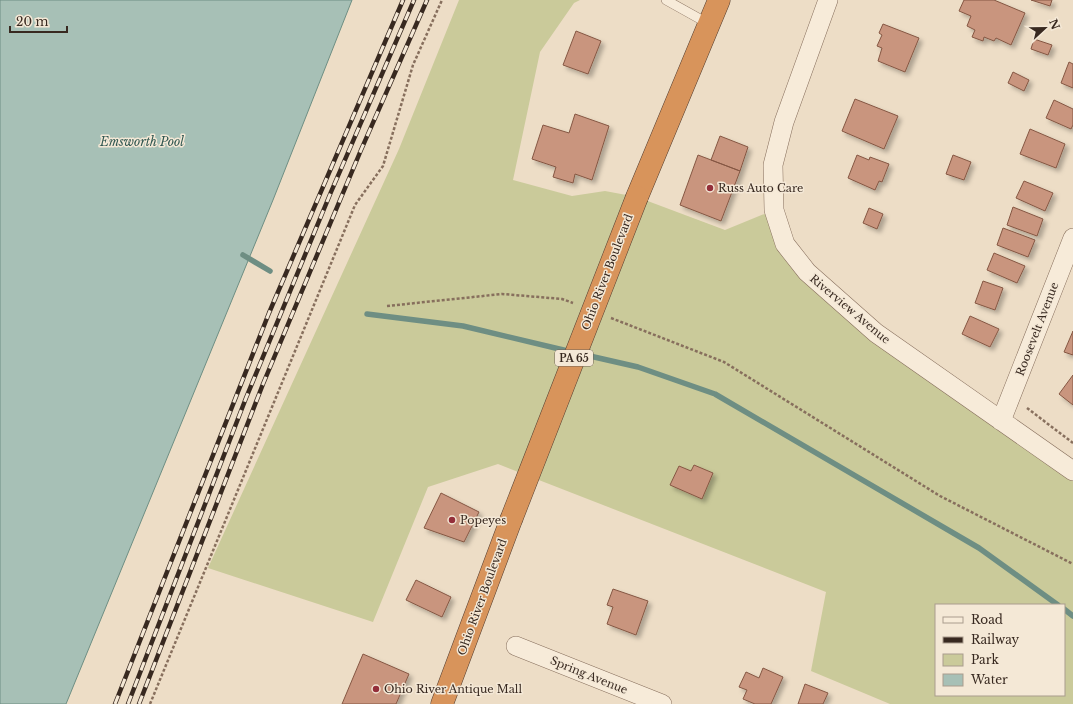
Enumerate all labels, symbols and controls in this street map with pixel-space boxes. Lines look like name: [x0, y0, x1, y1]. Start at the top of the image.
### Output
scale bar: [10, 8, 67, 34]
north arrow: [1025, 8, 1065, 48]
text: 20 m: [16, 14, 48, 29]
text: N: [1046, 17, 1063, 32]
water label: Emsworth Pool: [99, 134, 184, 149]
place label: Russ Auto Care: [718, 181, 803, 195]
marker: Russ Auto Care: [705, 183, 715, 193]
street label: Ohio River Boulevard: [578, 211, 636, 332]
street label: Riverview Avenue: [807, 271, 893, 347]
street label: Roosevelt Avenue: [1013, 280, 1061, 378]
road number: PA 65: [555, 350, 593, 366]
place label: Popeyes: [460, 513, 506, 527]
marker: Popeyes: [447, 515, 457, 525]
street label: Ohio River Boulevard: [454, 536, 510, 657]
legend: [935, 604, 1065, 696]
text: Road: [971, 612, 1003, 627]
text: Railway: [971, 632, 1020, 647]
text: Park: [971, 652, 999, 667]
street label: Spring Avenue: [548, 653, 630, 697]
text: Water: [970, 672, 1008, 687]
place label: Ohio River Antique Mall: [384, 682, 522, 696]
marker: Ohio River Antique Mall: [371, 684, 381, 694]

